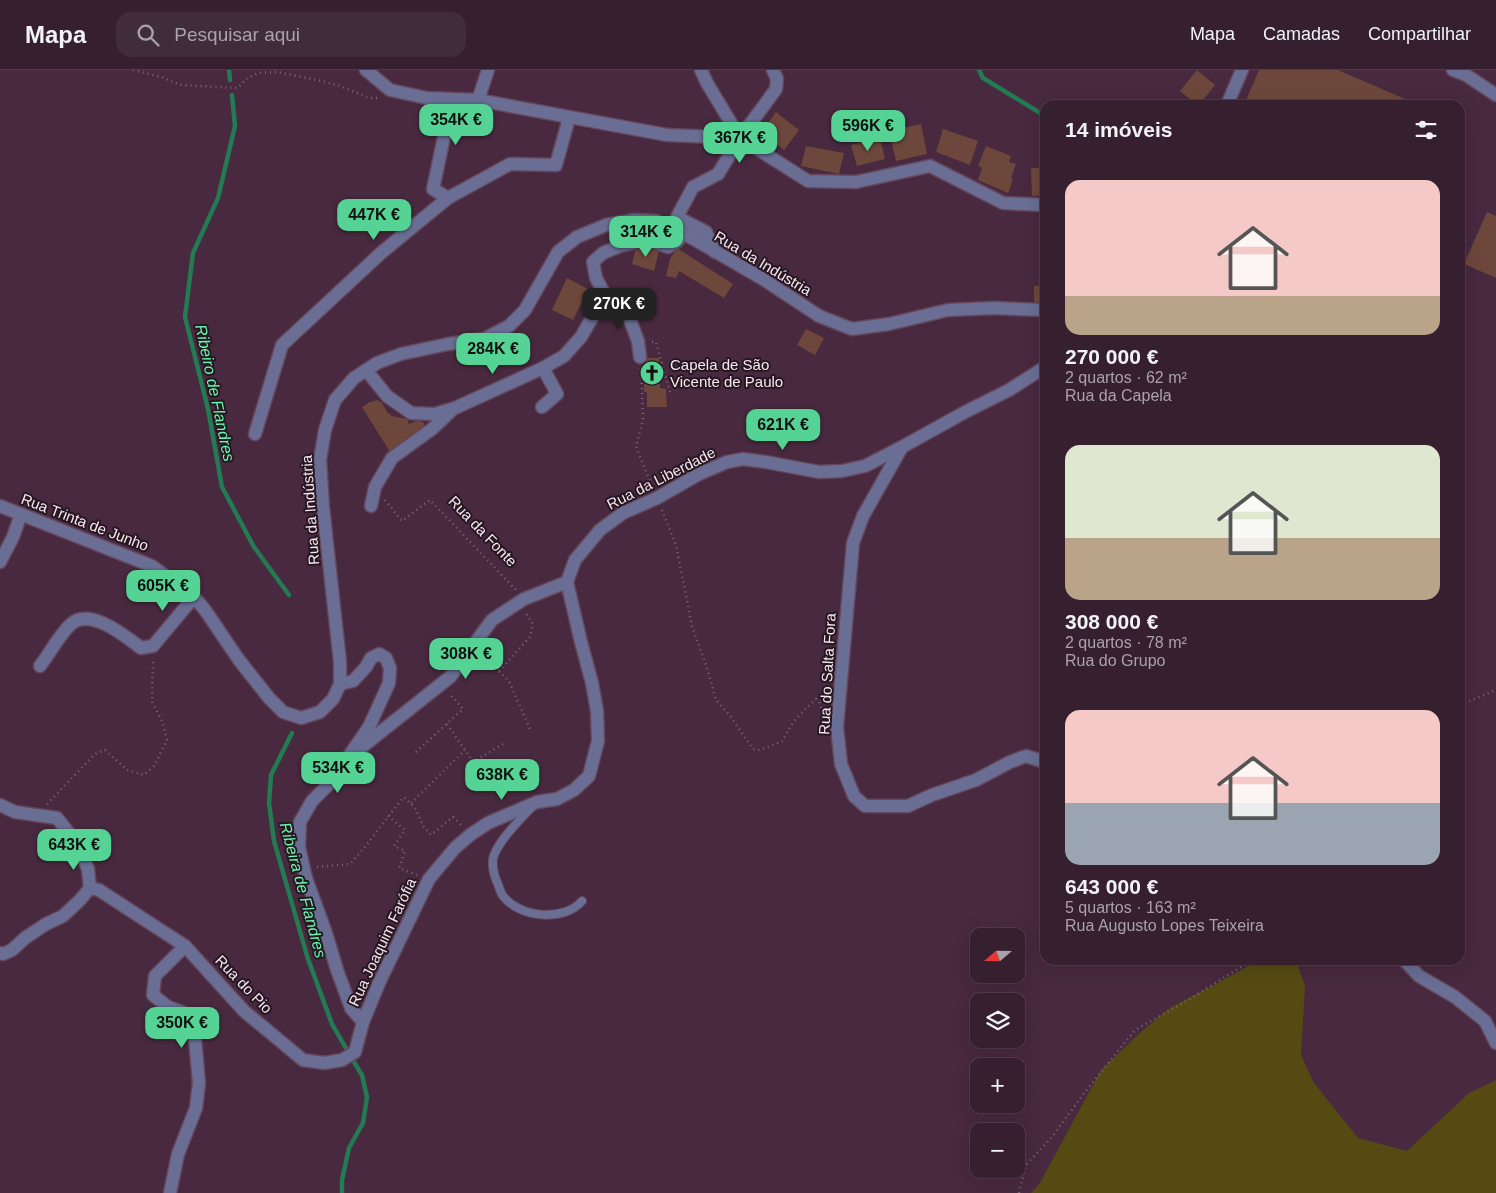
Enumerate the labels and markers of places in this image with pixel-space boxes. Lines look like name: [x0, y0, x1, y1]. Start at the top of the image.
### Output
pin: 354K €: [415, 104, 497, 146]
pin: 596K €: [827, 109, 909, 152]
pin: 367K €: [699, 122, 781, 164]
pin: 447K €: [333, 198, 415, 241]
pin: 314K €: [605, 216, 687, 258]
pin: 270K €: [578, 288, 660, 330]
pin: 284K €: [452, 332, 534, 375]
place label: Capela de São Vicente de Paulo: [670, 356, 783, 390]
church icon: Capela de São Vicente de Paulo: [639, 360, 665, 386]
pin: 621K €: [742, 408, 824, 451]
pin: 605K €: [122, 570, 204, 612]
pin: 308K €: [425, 638, 507, 680]
pin: 534K €: [297, 752, 379, 794]
pin: 638K €: [461, 758, 543, 801]
pin: 643K €: [33, 828, 115, 871]
pin: 350K €: [141, 1006, 223, 1049]

